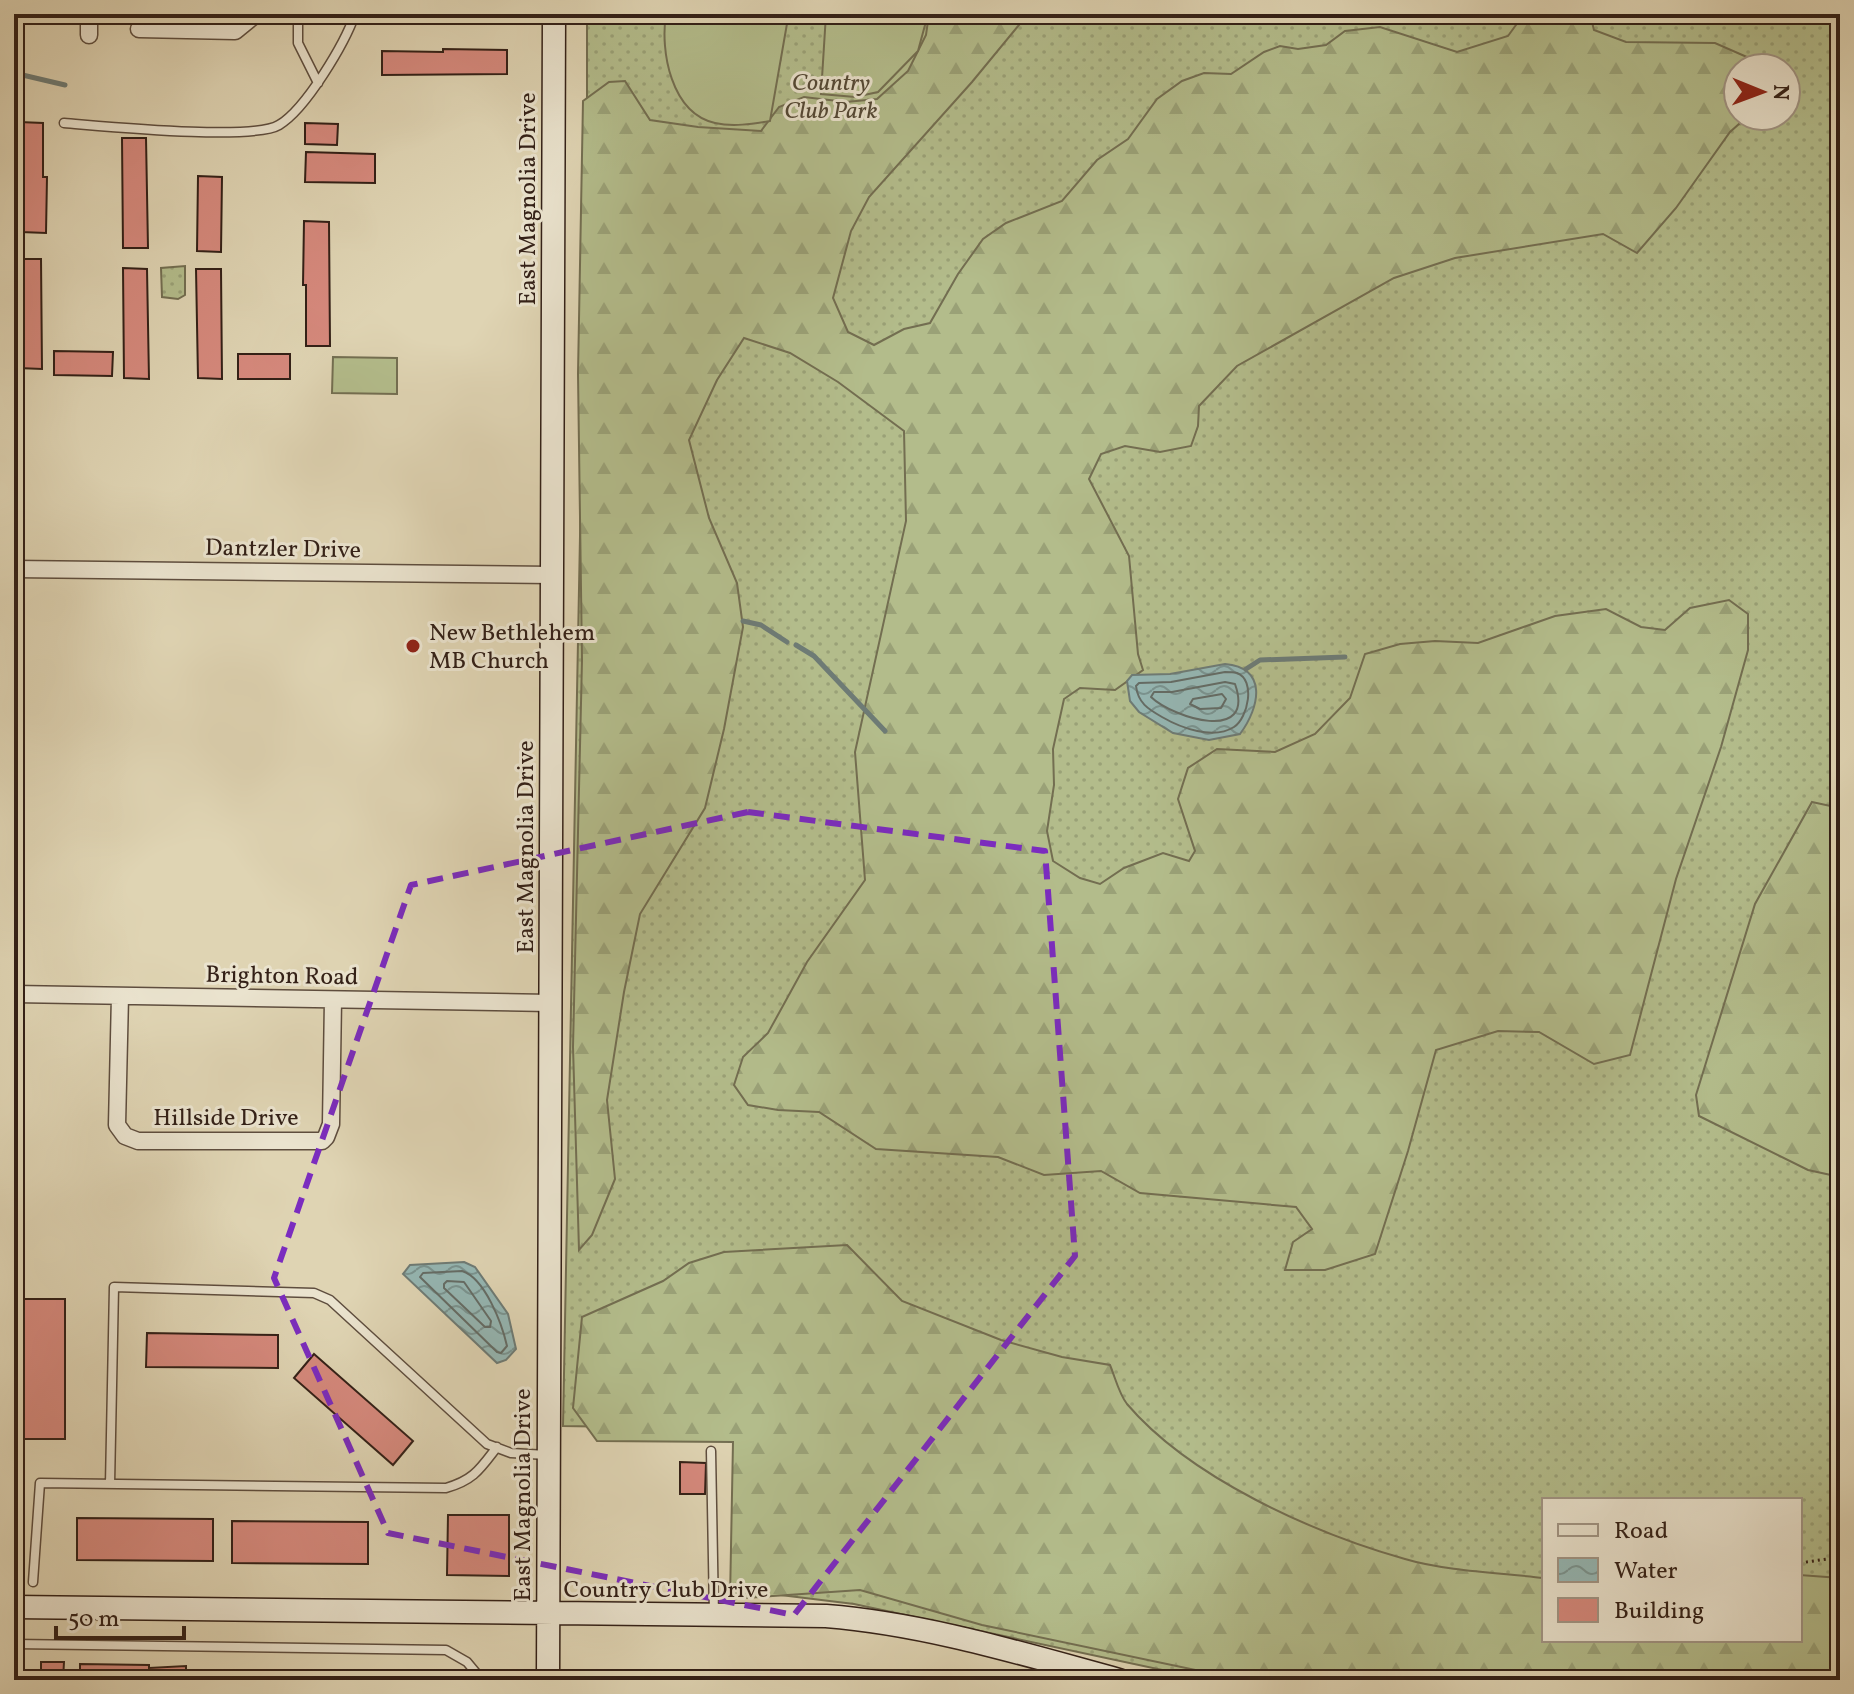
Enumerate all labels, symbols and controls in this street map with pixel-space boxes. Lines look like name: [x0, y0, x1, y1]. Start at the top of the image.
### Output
north arrow: [1722, 52, 1802, 132]
park label: Country Club Park: [784, 67, 878, 129]
text: N: [1764, 84, 1795, 101]
street label: East Magnolia Drive: [512, 92, 546, 306]
street label: Dantzler Drive: [205, 532, 361, 568]
place label: New Bethlehem MB Church: [429, 617, 595, 679]
marker: New Bethlehem MB Church: [404, 637, 422, 655]
street label: East Magnolia Drive: [510, 740, 544, 954]
street label: Brighton Road: [205, 959, 359, 995]
street label: Hillside Drive: [153, 1102, 299, 1136]
street label: East Magnolia Drive: [507, 1388, 541, 1602]
legend: [1542, 1498, 1802, 1642]
text: Road: [1614, 1515, 1668, 1549]
text: Water: [1614, 1555, 1678, 1589]
street label: Country Club Drive: [564, 1574, 768, 1608]
scale bar: [56, 1590, 184, 1640]
text: Building: [1614, 1595, 1704, 1629]
text: 50 m: [68, 1603, 120, 1637]

